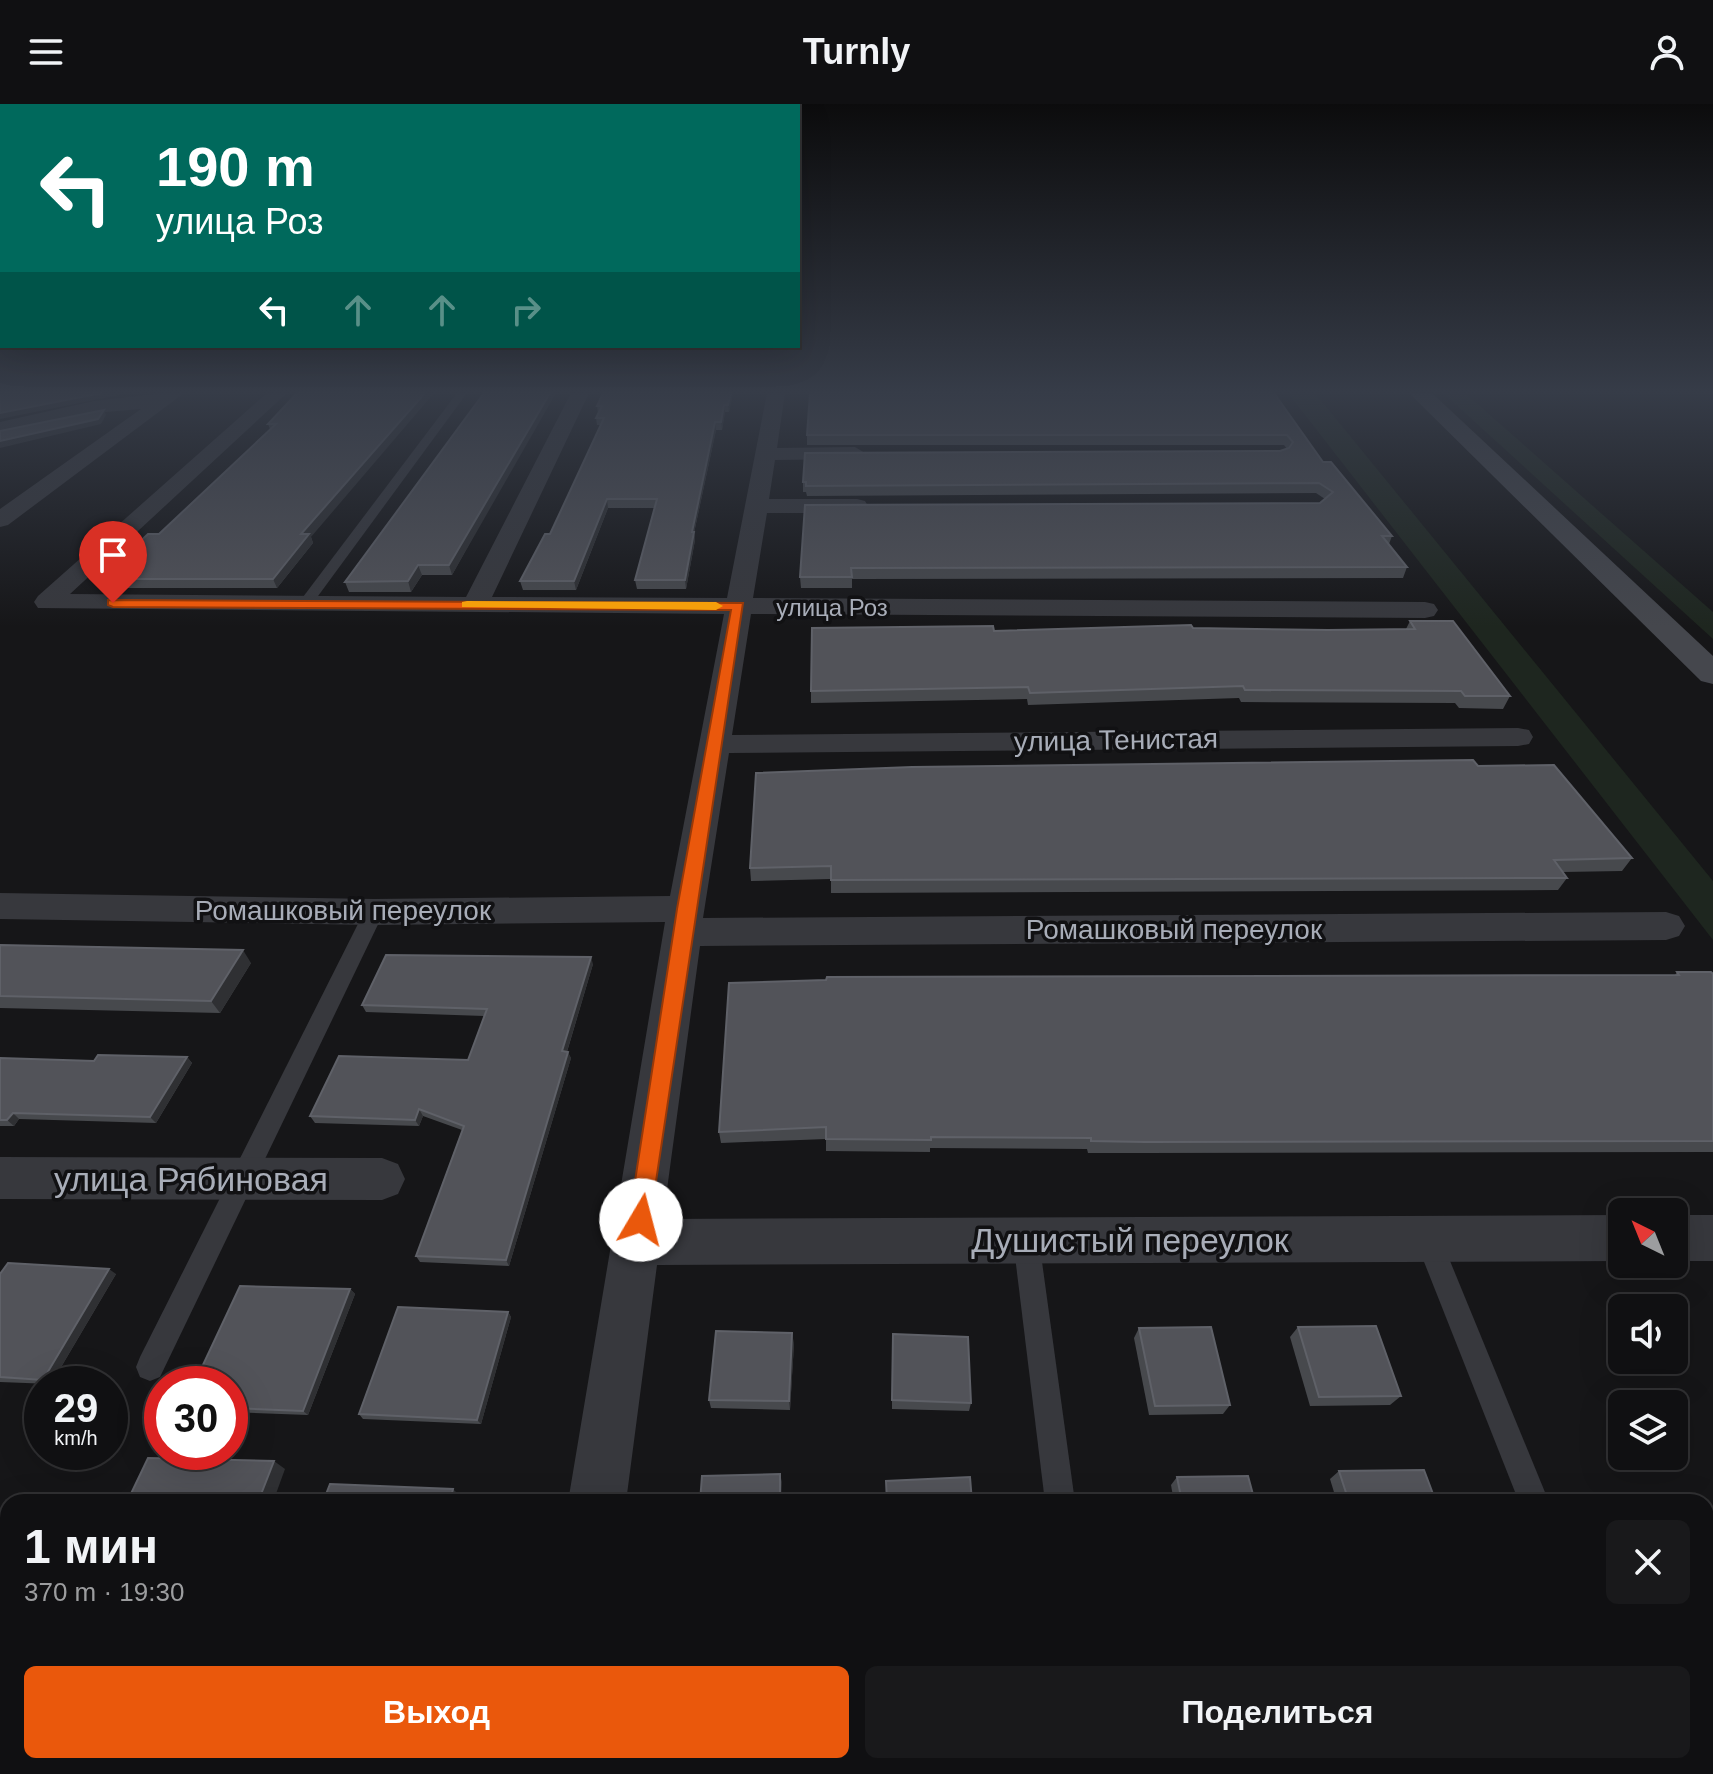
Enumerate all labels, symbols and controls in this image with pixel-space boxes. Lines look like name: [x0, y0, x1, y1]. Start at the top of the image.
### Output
icon: menu: [24, 30, 68, 74]
icon: person: [1645, 30, 1689, 74]
text: Turnly: [803, 31, 910, 72]
text: 190 m: [156, 135, 315, 198]
icon: left: [24, 136, 128, 240]
text: улица Роз: [156, 201, 324, 242]
icon: left: [252, 288, 296, 332]
icon: ahead: [336, 288, 380, 332]
icon: ahead: [420, 288, 464, 332]
icon: right: [504, 288, 548, 332]
pin: [79, 521, 147, 603]
icon: arrive: [91, 533, 135, 577]
street label: улица Роз: [776, 594, 888, 621]
street label: улица Тенистая: [1014, 723, 1218, 757]
street label: Ромашковый переулок: [195, 895, 492, 926]
street label: Ромашковый переулок: [1026, 914, 1323, 945]
street label: улица Рябиновая: [54, 1160, 328, 1198]
position arrow: [599, 1178, 683, 1262]
north arrow: [1608, 1198, 1688, 1278]
map controls: [1608, 1198, 1688, 1470]
street label: Душистый переулок: [971, 1221, 1290, 1259]
button: sound: [1608, 1294, 1688, 1374]
speed limit sign: 30: [144, 1366, 248, 1470]
text: 29: [54, 1386, 98, 1430]
button: layers: [1608, 1390, 1688, 1470]
text: km/h: [54, 1427, 98, 1449]
text: 1 мин: [24, 1520, 158, 1573]
button: close: [1606, 1520, 1690, 1604]
text: 370 m · 19:30: [24, 1577, 184, 1607]
button: Выход: [24, 1666, 849, 1758]
button: Поделиться: [865, 1666, 1690, 1758]

